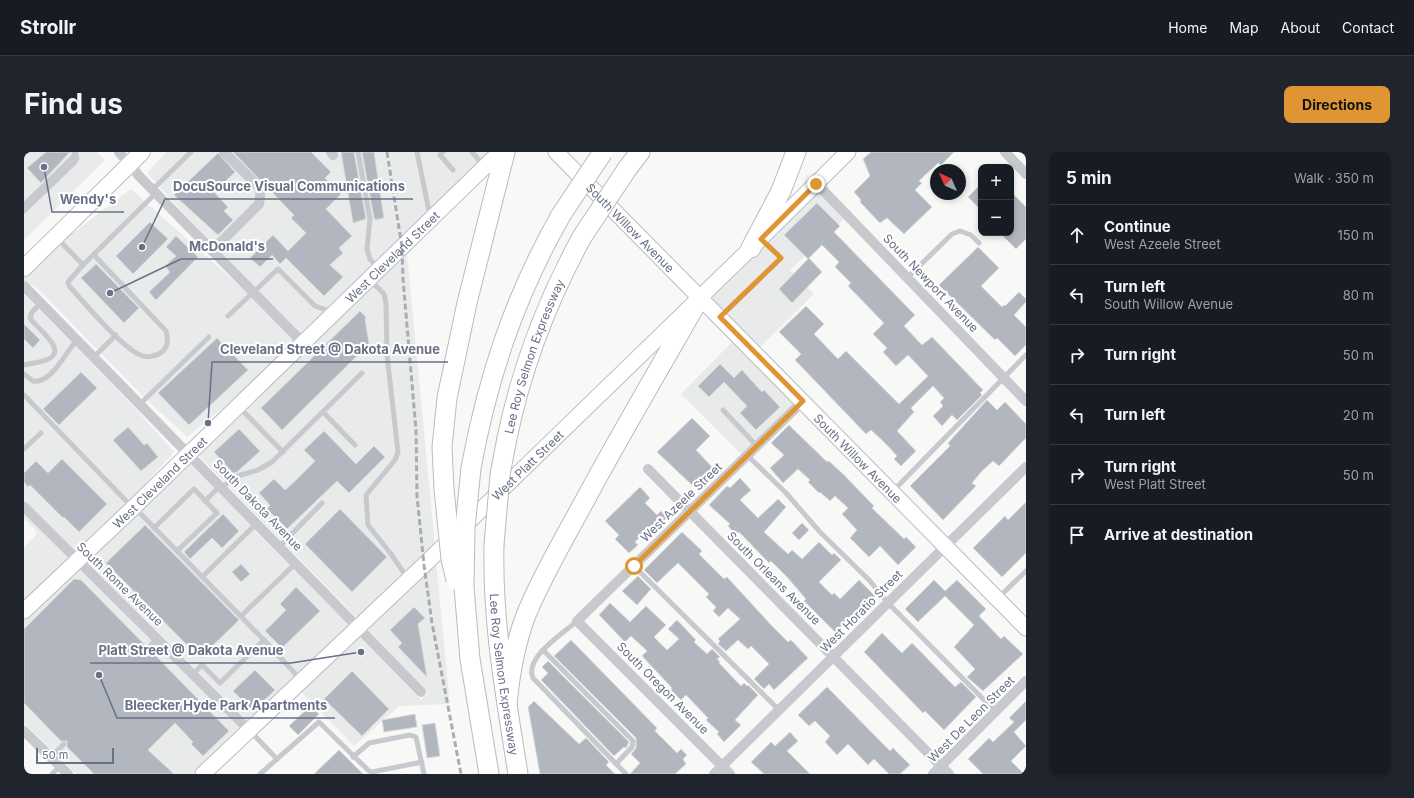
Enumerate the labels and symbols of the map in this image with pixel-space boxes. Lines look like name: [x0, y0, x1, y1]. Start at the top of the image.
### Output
north arrow: [930, 164, 966, 200]
callout: DocuSource Visual Communications: [165, 174, 413, 199]
route end: [807, 175, 825, 193]
text: DocuSource Visual Communications: [173, 178, 405, 194]
street label: South Willow Avenue: [583, 180, 678, 275]
callout: Wendy's: [52, 187, 124, 212]
text: Wendy's: [60, 191, 116, 207]
street label: West Cleveland Street: [342, 208, 442, 306]
street label: South Newport Avenue: [880, 231, 982, 335]
callout: McDonald's: [181, 234, 273, 259]
text: McDonald's: [189, 238, 265, 254]
street label: Lee Roy Selmon Expressway: [501, 276, 567, 435]
callout: Cleveland Street @ Dakota Avenue: [212, 337, 448, 362]
text: Cleveland Street @ Dakota Avenue: [220, 341, 440, 357]
street label: South Willow Avenue: [811, 410, 905, 506]
street label: West Platt Street: [488, 427, 566, 503]
street label: West Cleveland Street: [109, 433, 210, 531]
street label: South Dakota Avenue: [210, 456, 306, 554]
street label: West Azeele Street: [637, 459, 725, 545]
street label: South Orleans Avenue: [724, 528, 824, 628]
street label: South Rome Avenue: [74, 539, 166, 629]
route start: [625, 557, 643, 575]
street label: West Horatio Street: [817, 567, 905, 655]
street label: Lee Roy Selmon Expressway: [487, 593, 522, 757]
callout: Platt Street @ Dakota Avenue: [90, 638, 291, 663]
street label: South Oregon Avenue: [614, 639, 712, 737]
text: Platt Street @ Dakota Avenue: [98, 642, 284, 658]
street label: West De Leon Street: [925, 673, 1017, 765]
callout: Bleecker Hyde Park Apartments: [117, 693, 335, 718]
text: Bleecker Hyde Park Apartments: [125, 697, 327, 713]
scale bar: [36, 746, 114, 765]

